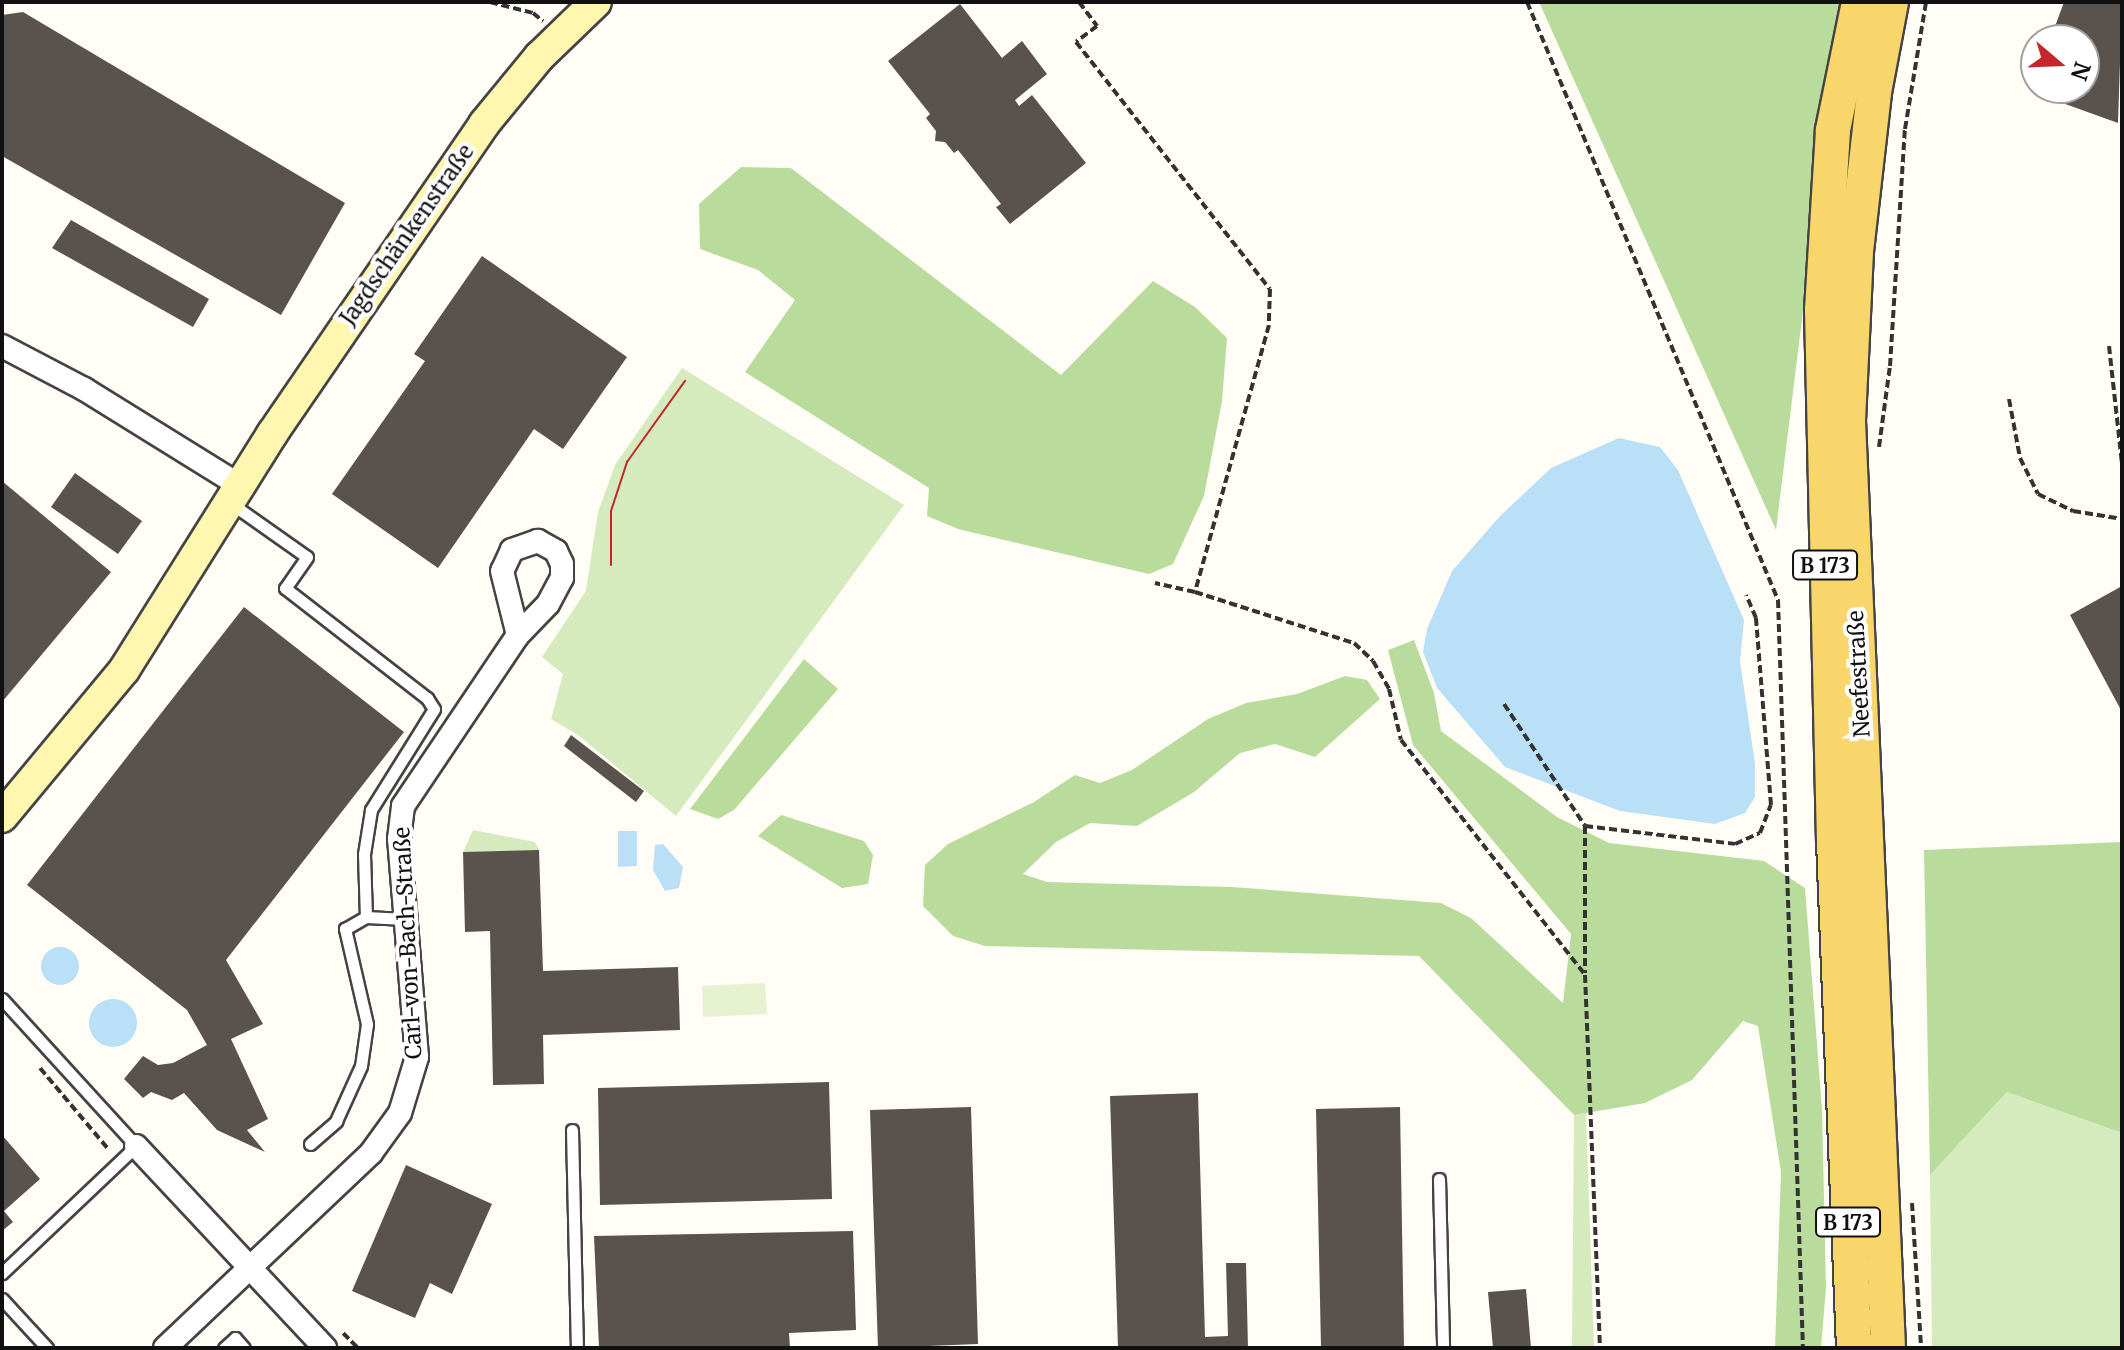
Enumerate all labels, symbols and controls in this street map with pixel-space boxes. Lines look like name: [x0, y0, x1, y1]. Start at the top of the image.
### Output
north arrow: [2020, 24, 2100, 104]
text: N: [2065, 58, 2097, 84]
street label: Jagdschänkenstraße: [335, 139, 479, 331]
road number: B 173: [1791, 549, 1859, 581]
street label: Neefestraße: [1842, 610, 1876, 738]
street label: Carl-von-Bach-Straße: [389, 826, 427, 1060]
road number: B 173: [1814, 1206, 1882, 1238]

